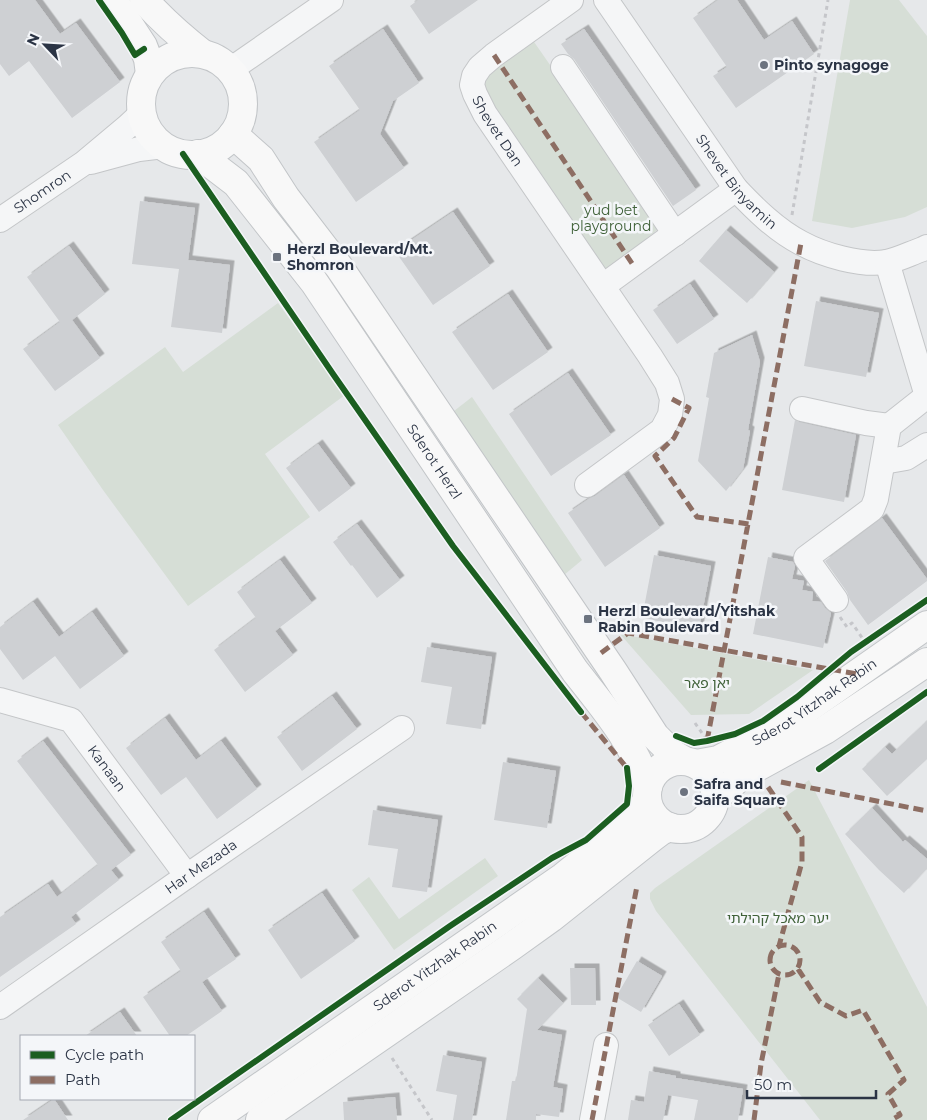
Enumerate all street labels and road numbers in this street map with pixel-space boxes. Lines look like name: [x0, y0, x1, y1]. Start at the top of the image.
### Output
street label: Shevet Dan: [468, 93, 527, 170]
street label: Shevet Binyamin: [692, 130, 781, 233]
street label: Shomron: [10, 166, 74, 217]
street label: Sderot Herzl: [403, 421, 466, 502]
street label: Sderot Yitzhak Rabin: [749, 654, 880, 749]
street label: Kanaan: [84, 742, 130, 795]
street label: Har Mezada: [161, 835, 240, 898]
street label: Sderot Yitzhak Rabin: [370, 917, 500, 1015]

